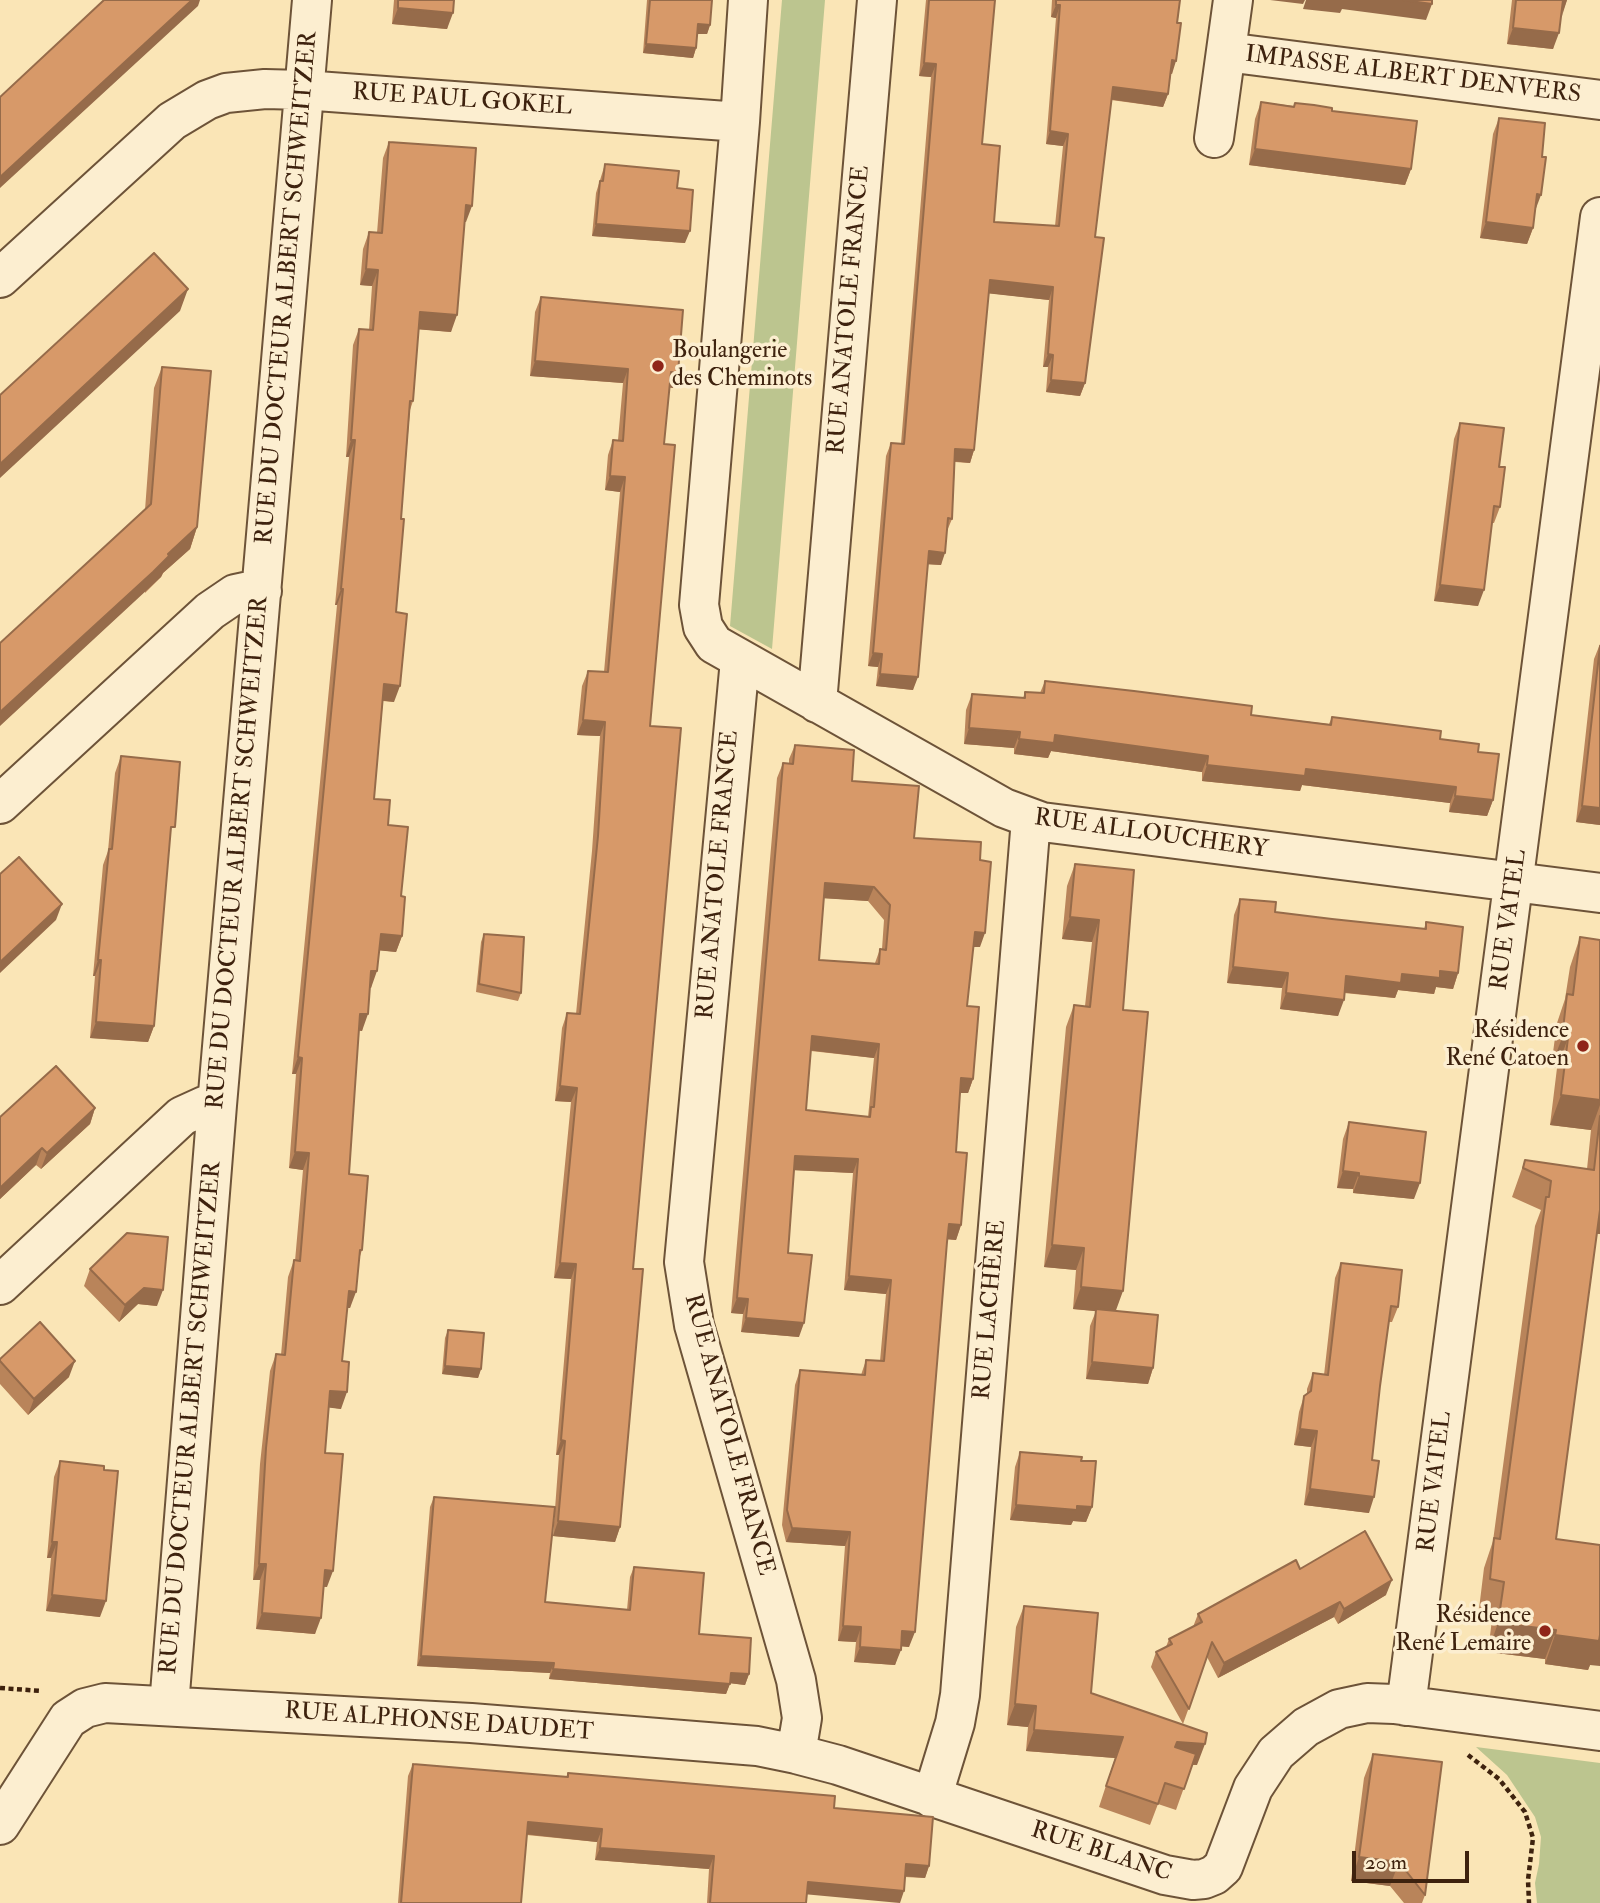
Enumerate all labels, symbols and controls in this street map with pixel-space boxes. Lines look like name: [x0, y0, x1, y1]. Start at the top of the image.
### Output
street label: RUE DU DOCTEUR ALBERT SCHWEITZER: [251, 30, 325, 546]
street label: IMPASSE ALBERT DENVERS: [1243, 41, 1583, 111]
street label: RUE PAUL GOKEL: [351, 79, 573, 123]
street label: RUE ANATOLE FRANCE: [823, 164, 877, 456]
place label: Boulangerie des Cheminots: [672, 338, 812, 394]
marker: Boulangerie des Cheminots: [650, 358, 666, 374]
street label: RUE DU DOCTEUR ALBERT SCHWEITZER: [202, 595, 276, 1111]
street label: RUE ANATOLE FRANCE: [692, 729, 746, 1021]
street label: RUE ALLOUCHERY: [1032, 804, 1270, 866]
street label: RUE VATEL: [1486, 848, 1534, 992]
place label: Résidence René Catoen: [1446, 1018, 1569, 1074]
marker: Résidence René Catoen: [1575, 1038, 1591, 1054]
street label: RUE DU DOCTEUR ALBERT SCHWEITZER: [155, 1160, 229, 1676]
street label: RUE LACHÈRE: [969, 1219, 1013, 1401]
street label: RUE ANATOLE FRANCE: [677, 1291, 779, 1579]
street label: RUE VATEL: [1413, 1410, 1459, 1554]
place label: Résidence René Lemaire: [1395, 1603, 1531, 1659]
marker: Résidence René Lemaire: [1537, 1623, 1553, 1639]
street label: RUE ALPHONSE DAUDET: [283, 1698, 595, 1748]
street label: RUE BLANC: [1027, 1817, 1175, 1889]
scale bar: [1355, 1836, 1472, 1880]
text: 20 m: [1365, 1849, 1407, 1876]

